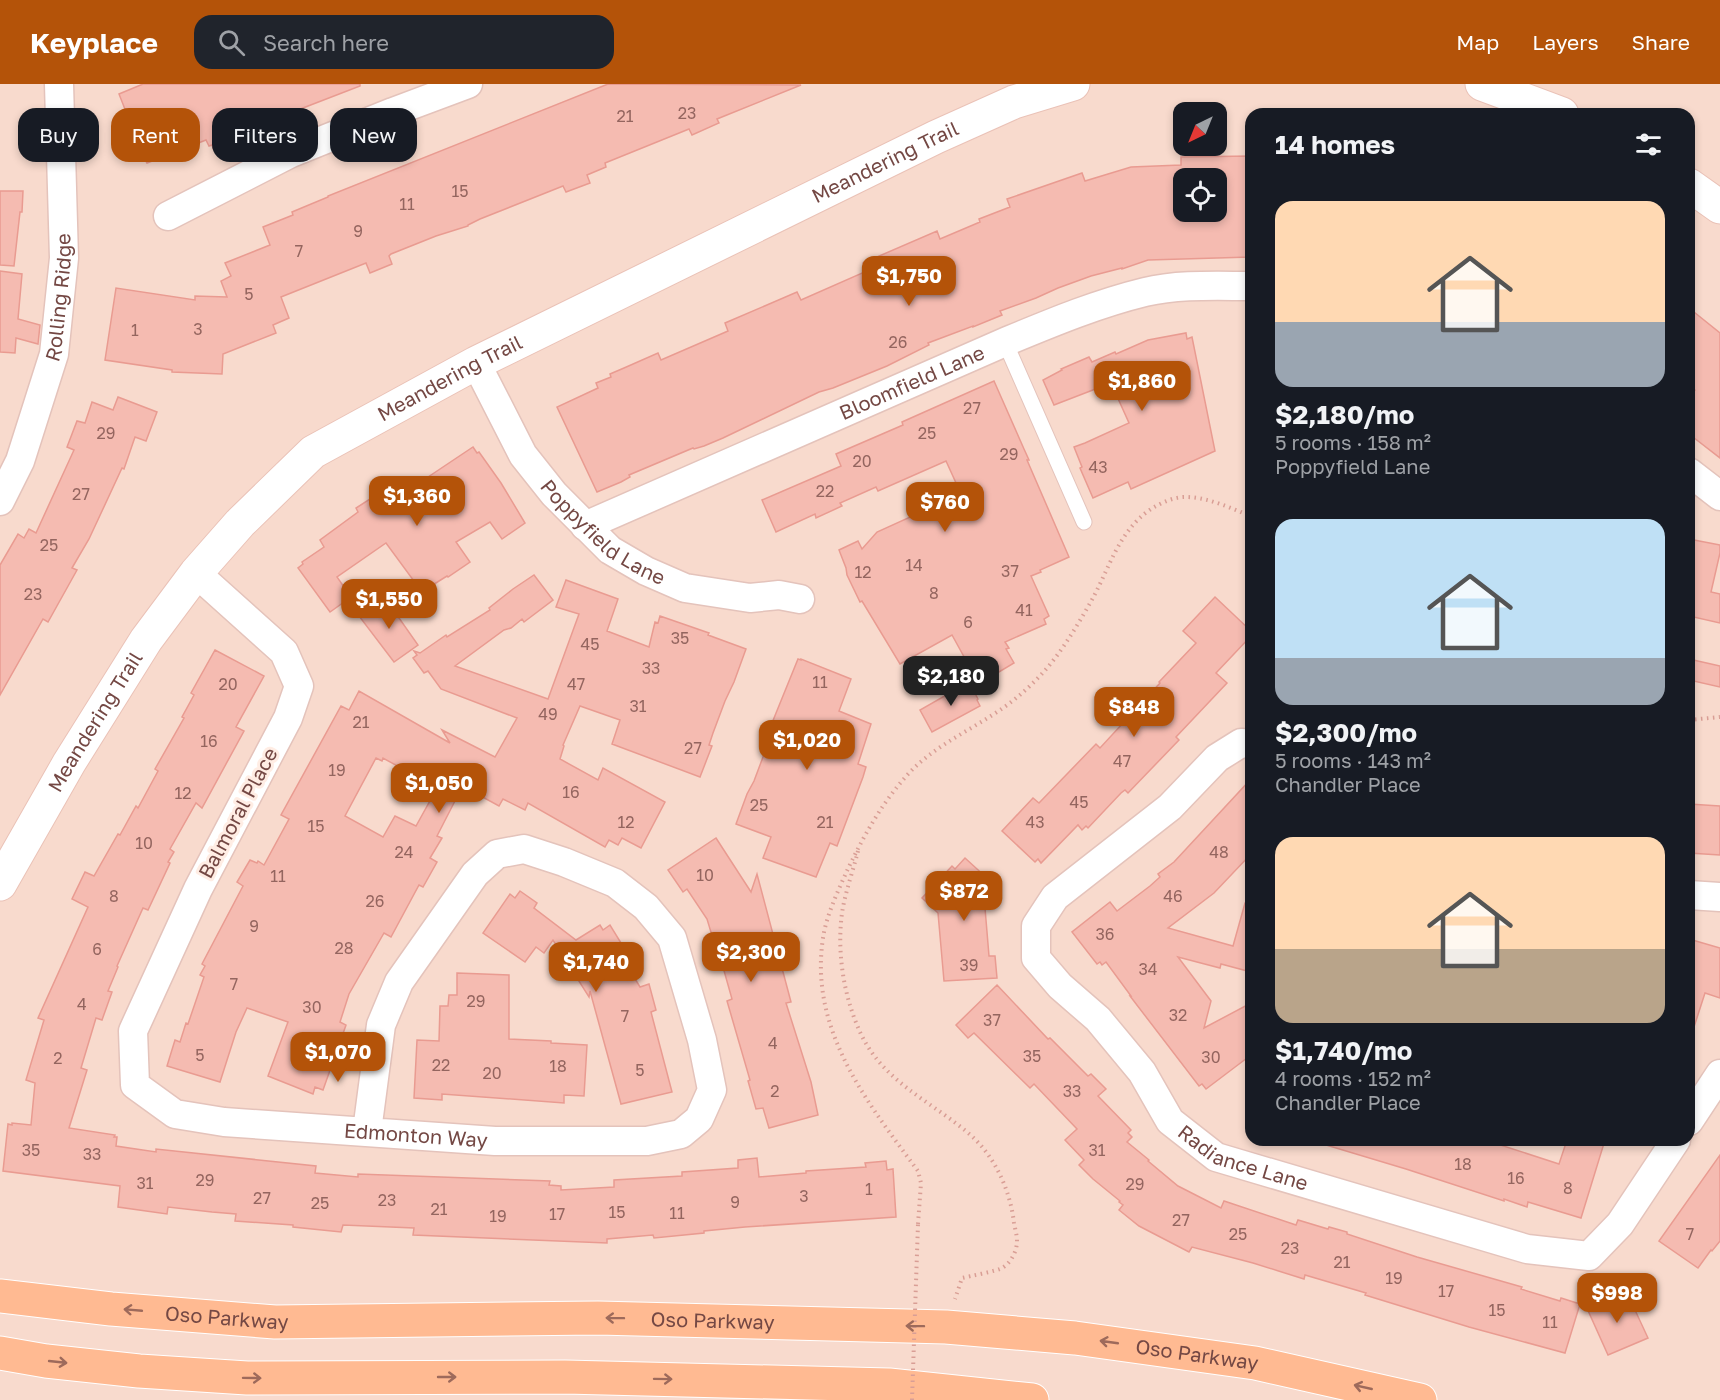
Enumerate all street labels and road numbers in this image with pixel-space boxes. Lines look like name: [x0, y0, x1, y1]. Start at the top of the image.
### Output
street label: Meandering Trail: [807, 115, 962, 207]
street label: Rolling Ridge: [39, 233, 75, 364]
street label: Meandering Trail: [373, 329, 526, 426]
street label: Bloomfield Lane: [835, 340, 988, 424]
street label: Poppyfield Lane: [536, 474, 669, 589]
street label: Meandering Trail: [42, 647, 147, 796]
street label: Balmoral Place: [193, 743, 282, 882]
street label: Edmonton Way: [343, 1117, 488, 1151]
street label: Radiance Lane: [1174, 1119, 1311, 1195]
street label: Oso Parkway: [164, 1300, 289, 1333]
street label: Oso Parkway: [650, 1306, 775, 1334]
street label: Oso Parkway: [1134, 1334, 1260, 1374]

